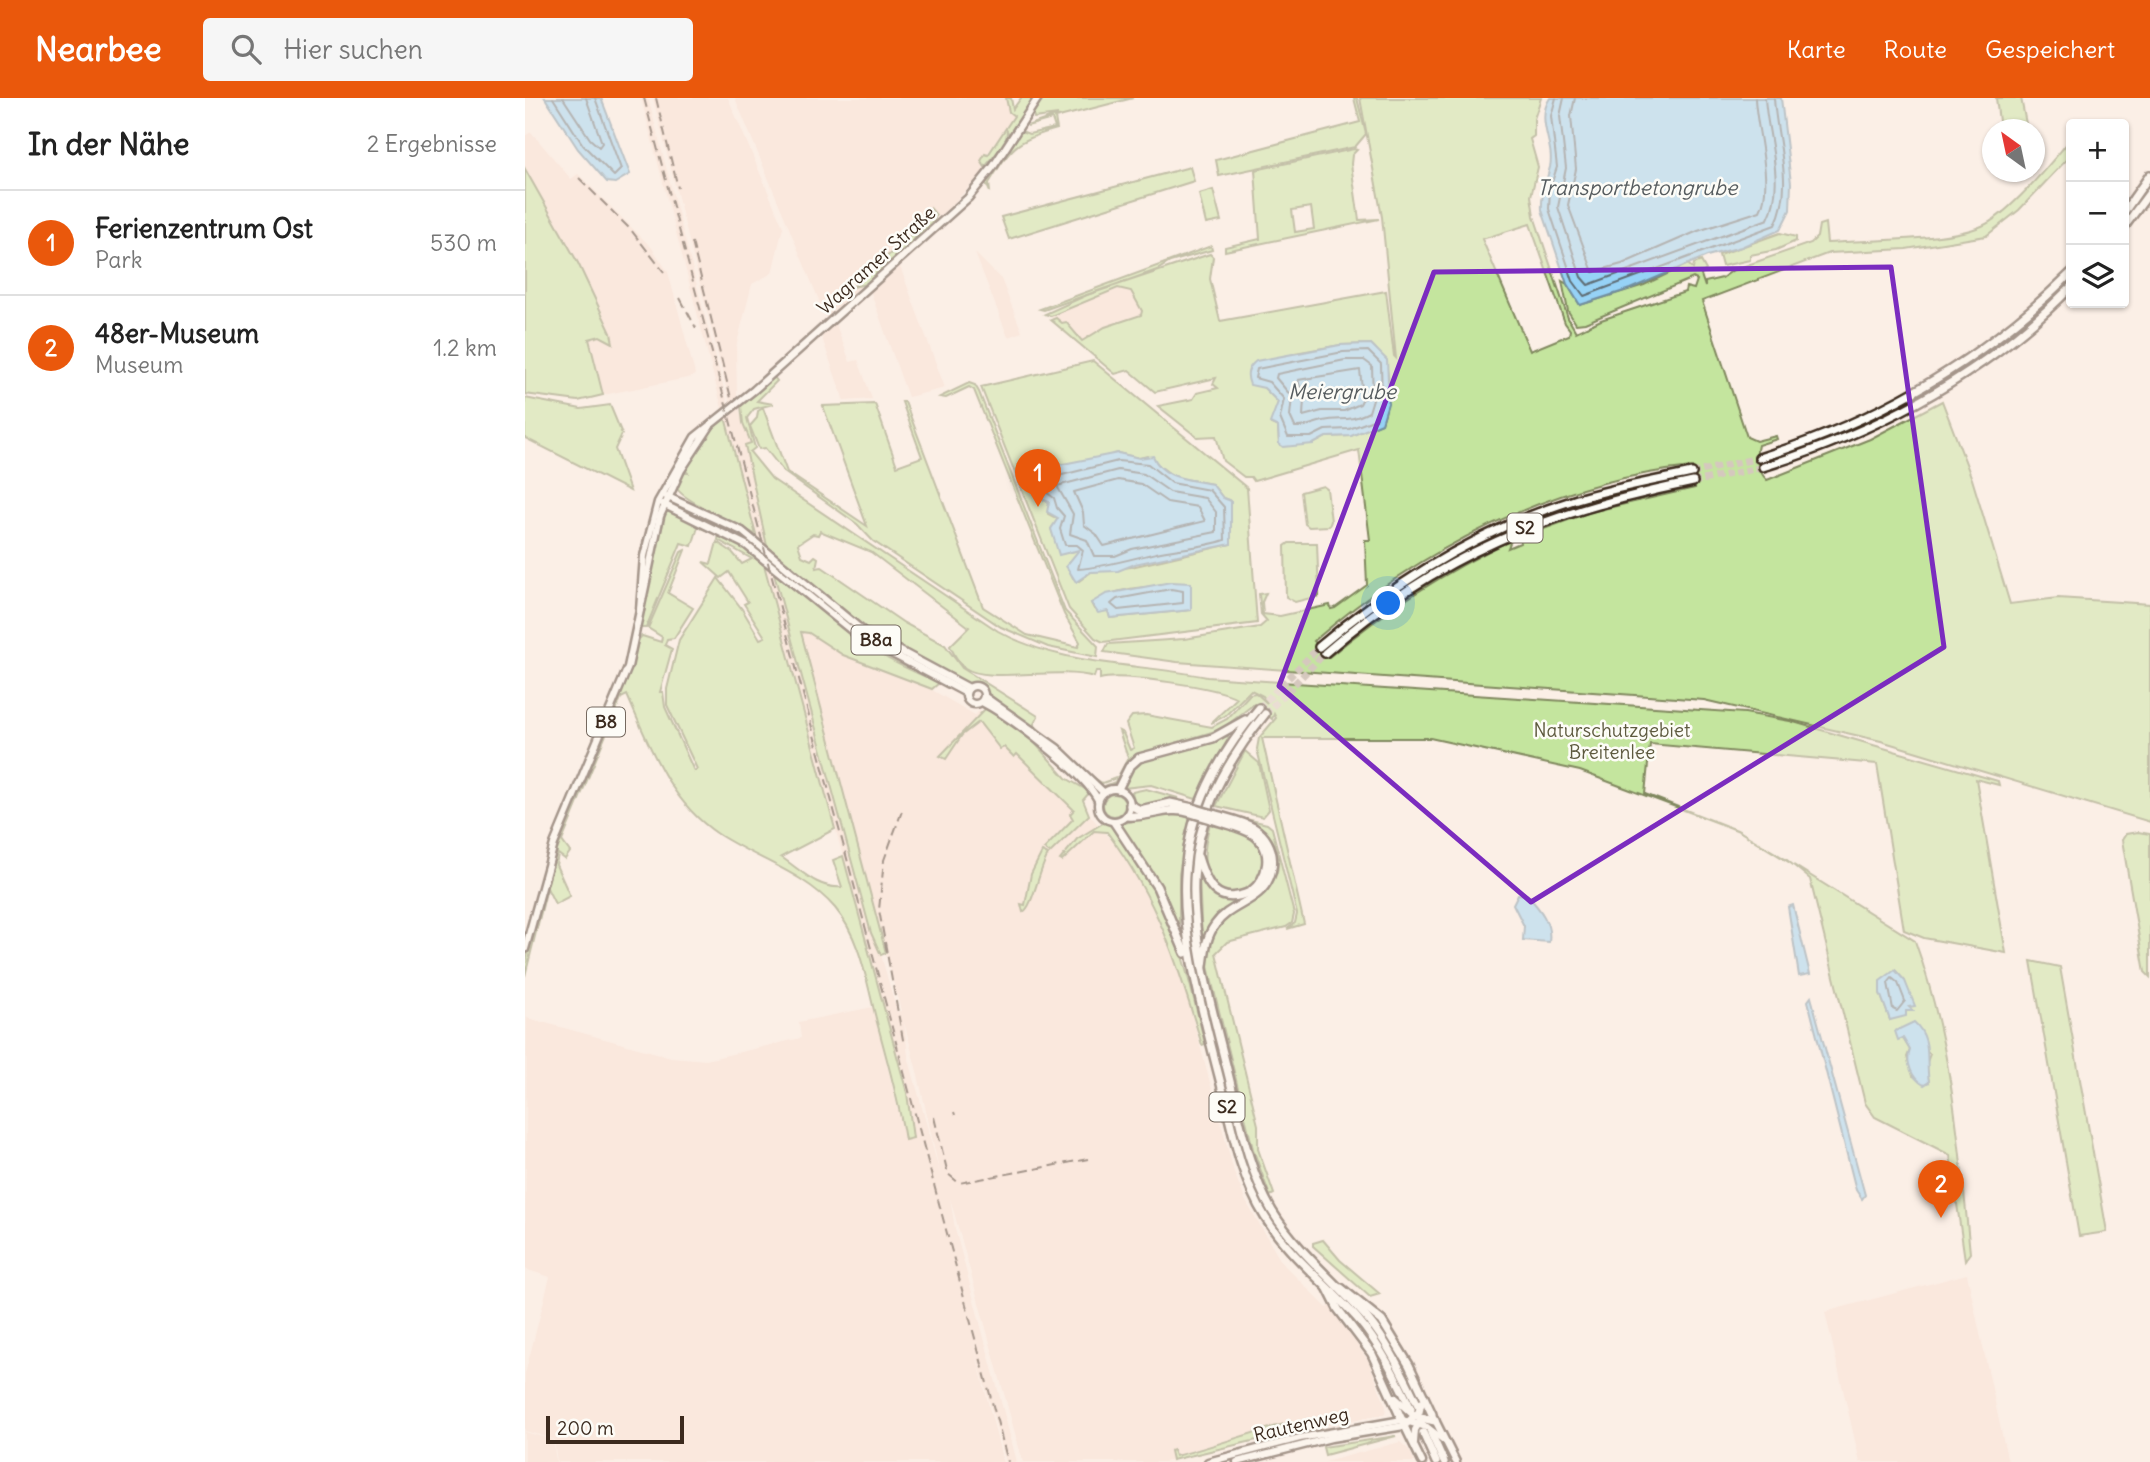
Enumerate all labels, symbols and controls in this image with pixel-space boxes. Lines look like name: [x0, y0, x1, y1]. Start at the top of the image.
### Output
search box: [203, 18, 693, 81]
text: Nearbee: [35, 28, 161, 70]
icon: search: [227, 30, 265, 68]
text: Hier suchen: [283, 33, 423, 66]
text: Karte: [1787, 34, 1846, 64]
text: Route: [1884, 34, 1947, 64]
text: Gespeichert: [1985, 34, 2115, 64]
north arrow: [1982, 119, 2045, 182]
map controls: [2066, 119, 2129, 308]
button: +: [2066, 119, 2129, 182]
text: In der Nähe: [28, 125, 190, 163]
text: 2 Ergebnisse: [367, 129, 497, 158]
water label: Transportbetongrube: [1537, 174, 1739, 201]
button: −: [2066, 182, 2129, 245]
street label: Wagramer Straße: [812, 200, 940, 320]
text: Ferienzentrum Ost: [95, 212, 313, 245]
text: 1: [46, 228, 56, 257]
text: 530 m: [430, 228, 497, 257]
text: Park: [95, 245, 143, 274]
button: layers: [2066, 245, 2129, 308]
text: 48er-Museum: [95, 317, 259, 350]
text: 2: [45, 333, 57, 362]
text: 1.2 km: [433, 333, 497, 362]
text: Museum: [95, 350, 183, 379]
water label: Meiergrube: [1288, 378, 1398, 405]
pin: 1: [1015, 449, 1061, 507]
road number: S2: [1507, 514, 1543, 542]
your location: [1371, 586, 1405, 620]
road number: B8a: [851, 626, 901, 654]
road number: B8: [587, 708, 625, 736]
park label: Naturschutzgebiet Breitenlee: [1534, 718, 1690, 764]
road number: S2: [1209, 1092, 1245, 1122]
pin: 2: [1918, 1160, 1964, 1218]
street label: Rautenweg: [1251, 1401, 1351, 1447]
scale bar: [546, 1413, 684, 1445]
text: 200 m: [557, 1416, 614, 1440]

